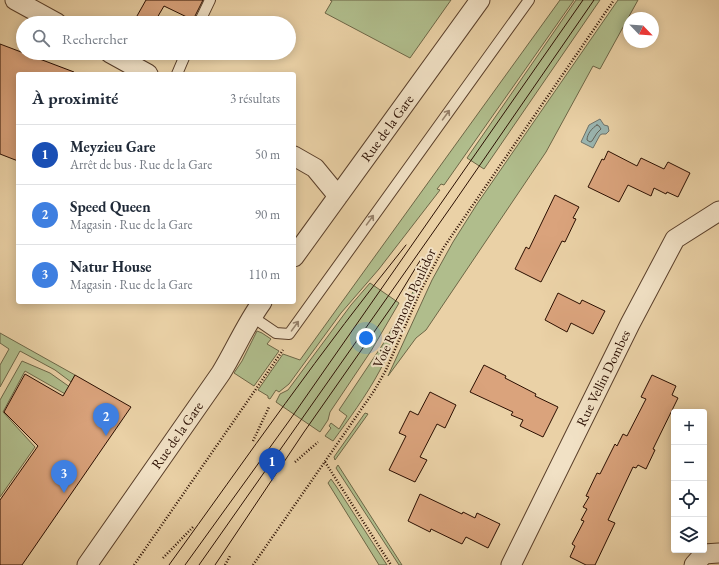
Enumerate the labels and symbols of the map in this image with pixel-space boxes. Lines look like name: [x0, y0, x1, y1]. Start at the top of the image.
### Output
north arrow: [623, 12, 659, 48]
street label: Rue de la Gare: [357, 90, 418, 165]
one-way arrow: [442, 109, 450, 120]
one-way arrow: [366, 215, 375, 226]
street label: Voie Raymond Poulidor: [368, 245, 440, 371]
one-way arrow: [291, 321, 299, 332]
street label: Rue Vellin Dombes: [572, 326, 634, 429]
your location: [356, 328, 376, 348]
street label: Rue de la Gare: [147, 397, 207, 472]
pin: 2: [93, 403, 119, 436]
pin: 1: [259, 448, 285, 481]
pin: 3: [51, 460, 77, 493]

